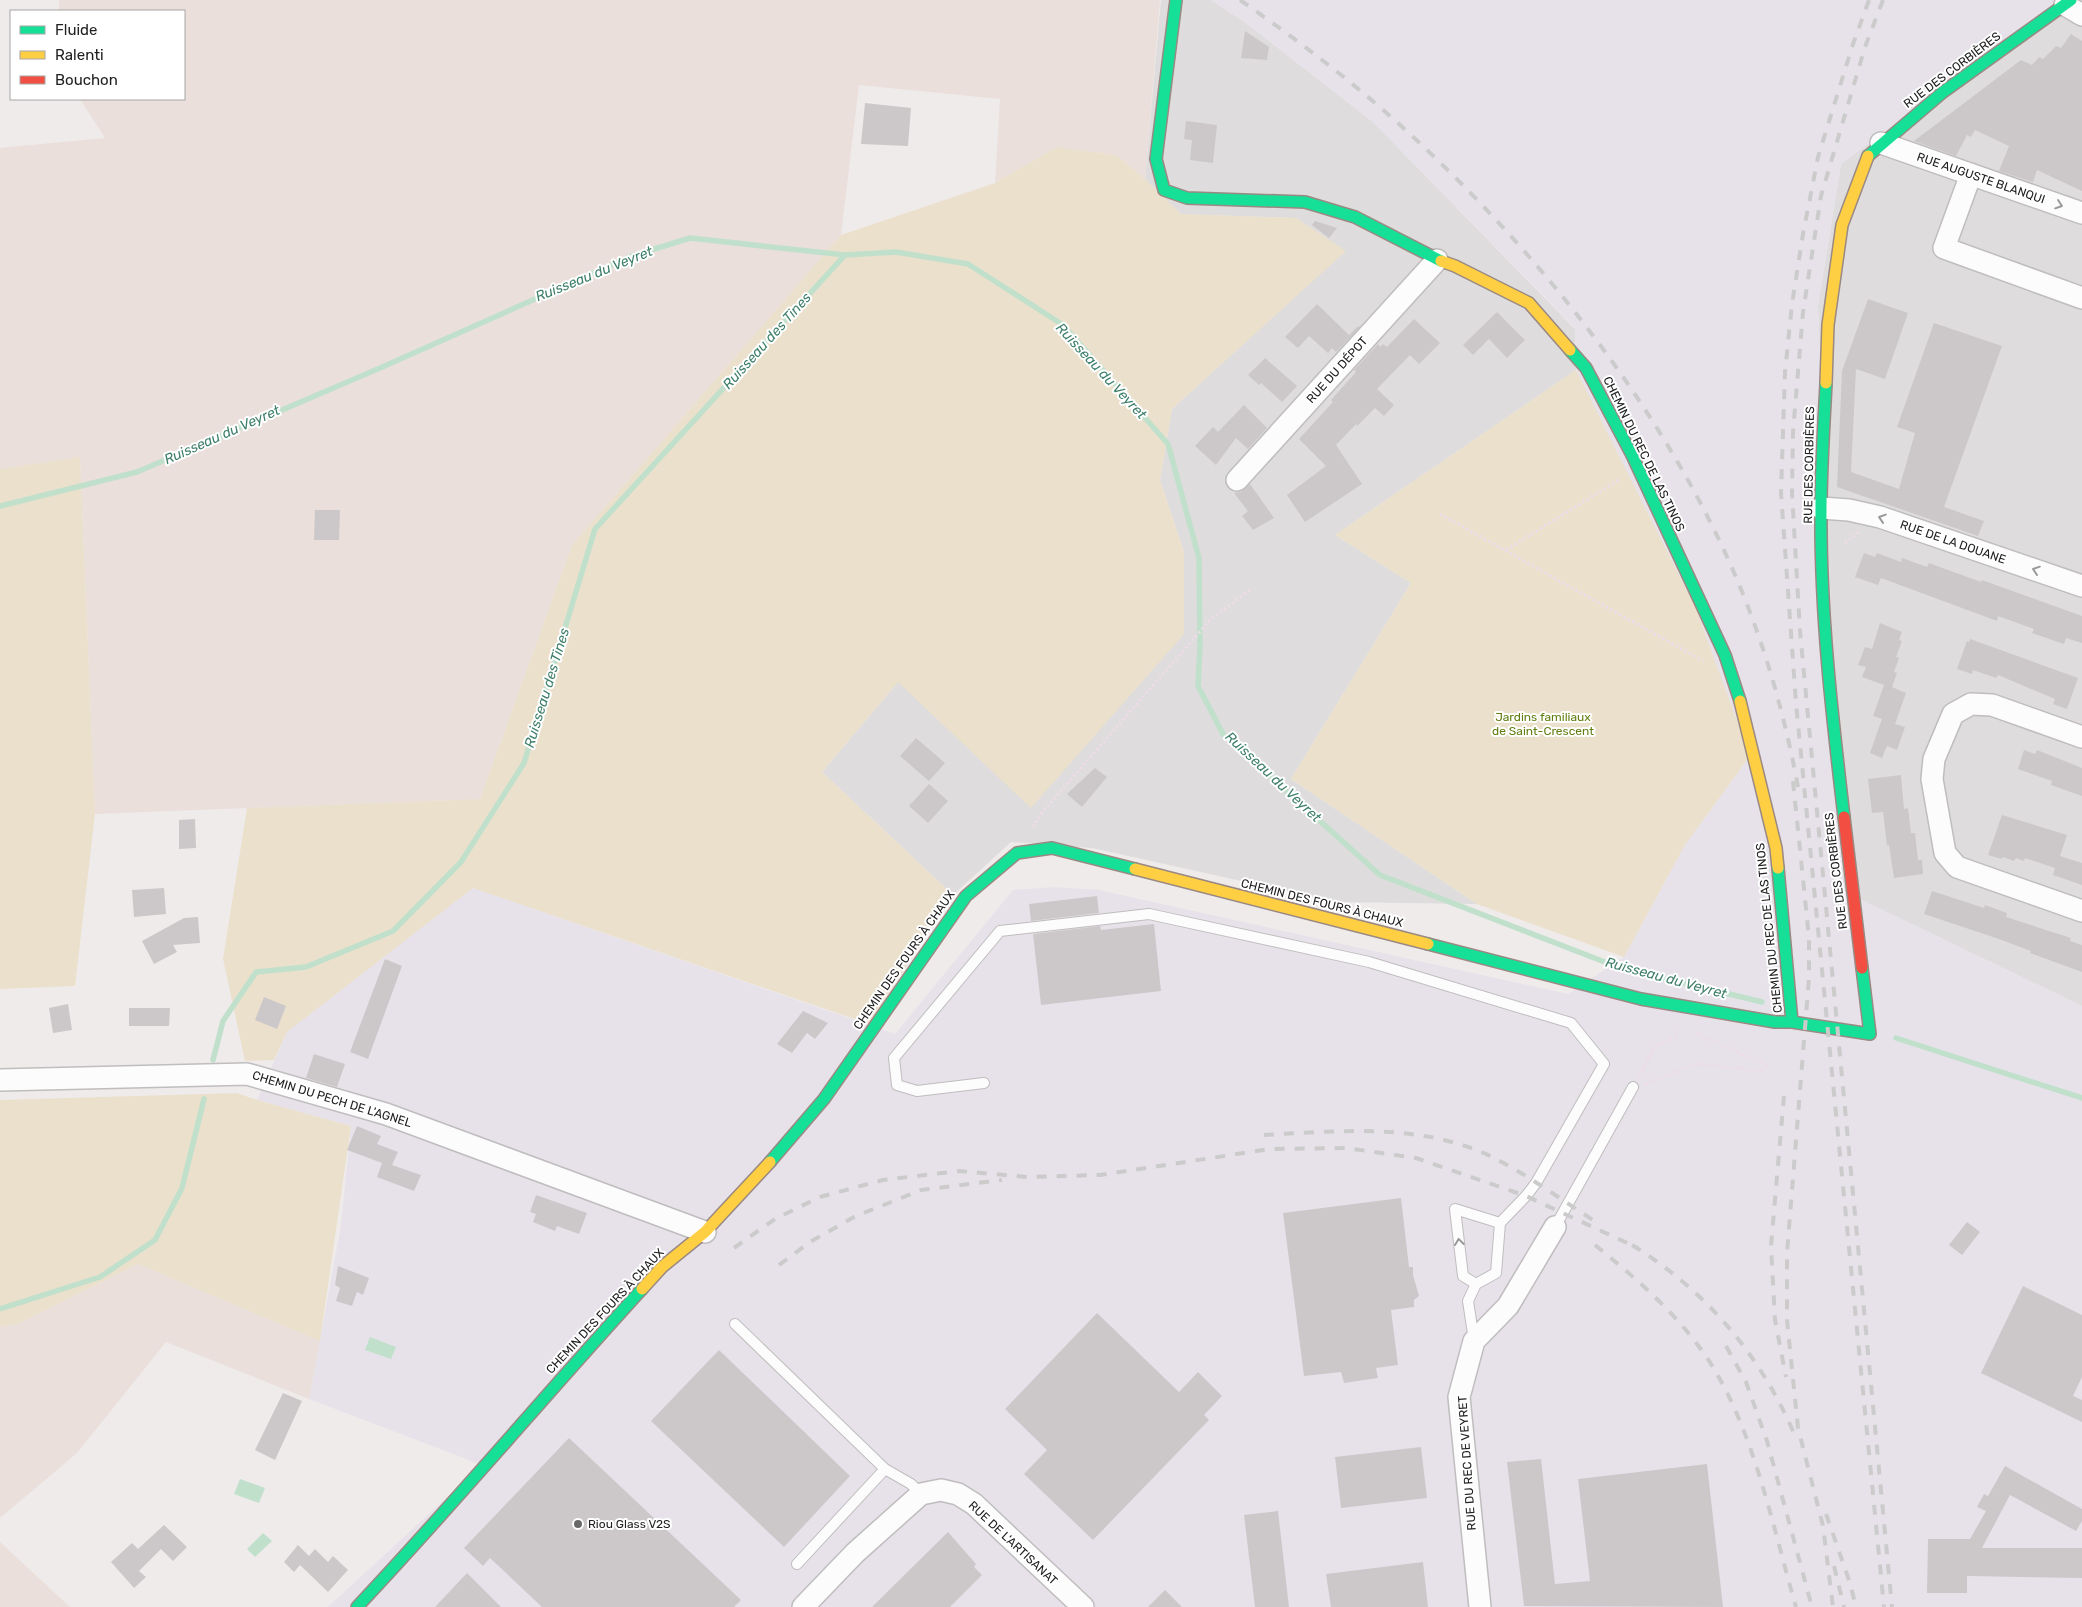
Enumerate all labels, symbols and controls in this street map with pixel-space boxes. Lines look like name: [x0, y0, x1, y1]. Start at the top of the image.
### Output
legend: [10, 10, 185, 100]
text: Fluide: [55, 21, 97, 39]
street label: RUE DES CORBIÈRES: [1901, 29, 2003, 111]
text: Ralenti: [55, 46, 104, 64]
text: Bouchon: [55, 71, 118, 89]
street label: RUE AUGUSTE BLANQUI: [1915, 149, 2047, 207]
one-way arrow: [2054, 199, 2063, 209]
water label: Ruisseau du Veyret: [533, 242, 656, 305]
water label: Ruisseau des Tines: [719, 289, 815, 393]
water label: Ruisseau du Veyret: [1052, 319, 1150, 423]
street label: RUE DU DÉPOT: [1304, 334, 1370, 406]
street label: CHEMIN DU REC DE LAS TINOS: [1600, 374, 1688, 534]
water label: Ruisseau du Veyret: [161, 402, 283, 468]
street label: RUE DES CORBIÈRES: [1801, 406, 1817, 524]
one-way arrow: [1879, 513, 1887, 523]
street label: RUE DE LA DOUANE: [1898, 517, 2008, 567]
one-way arrow: [2032, 566, 2041, 576]
water label: Ruisseau des Tines: [521, 626, 573, 750]
park label: Jardins familiaux de Saint-Crescent: [1492, 710, 1594, 738]
water label: Ruisseau du Veyret: [1221, 728, 1325, 826]
street label: RUE DES CORBIÈRES: [1822, 812, 1850, 930]
street label: CHEMIN DU REC DE LAS TINOS: [1753, 842, 1785, 1014]
street label: CHEMIN DES FOURS À CHAUX: [1240, 876, 1405, 930]
street label: CHEMIN DES FOURS À CHAUX: [851, 888, 958, 1032]
water label: Ruisseau du Veyret: [1603, 954, 1729, 1003]
street label: CHEMIN DU PECH DE L'AGNEL: [251, 1068, 414, 1130]
one-way arrow: [1454, 1238, 1465, 1246]
street label: CHEMIN DES FOURS À CHAUX: [543, 1245, 667, 1377]
street label: RUE DU REC DE VEYRET: [1455, 1395, 1479, 1531]
street label: RUE DE L'ARTISANAT: [966, 1498, 1060, 1588]
place label: Riou Glass V2S: [588, 1517, 671, 1531]
marker: Riou Glass V2S: [572, 1518, 584, 1530]

